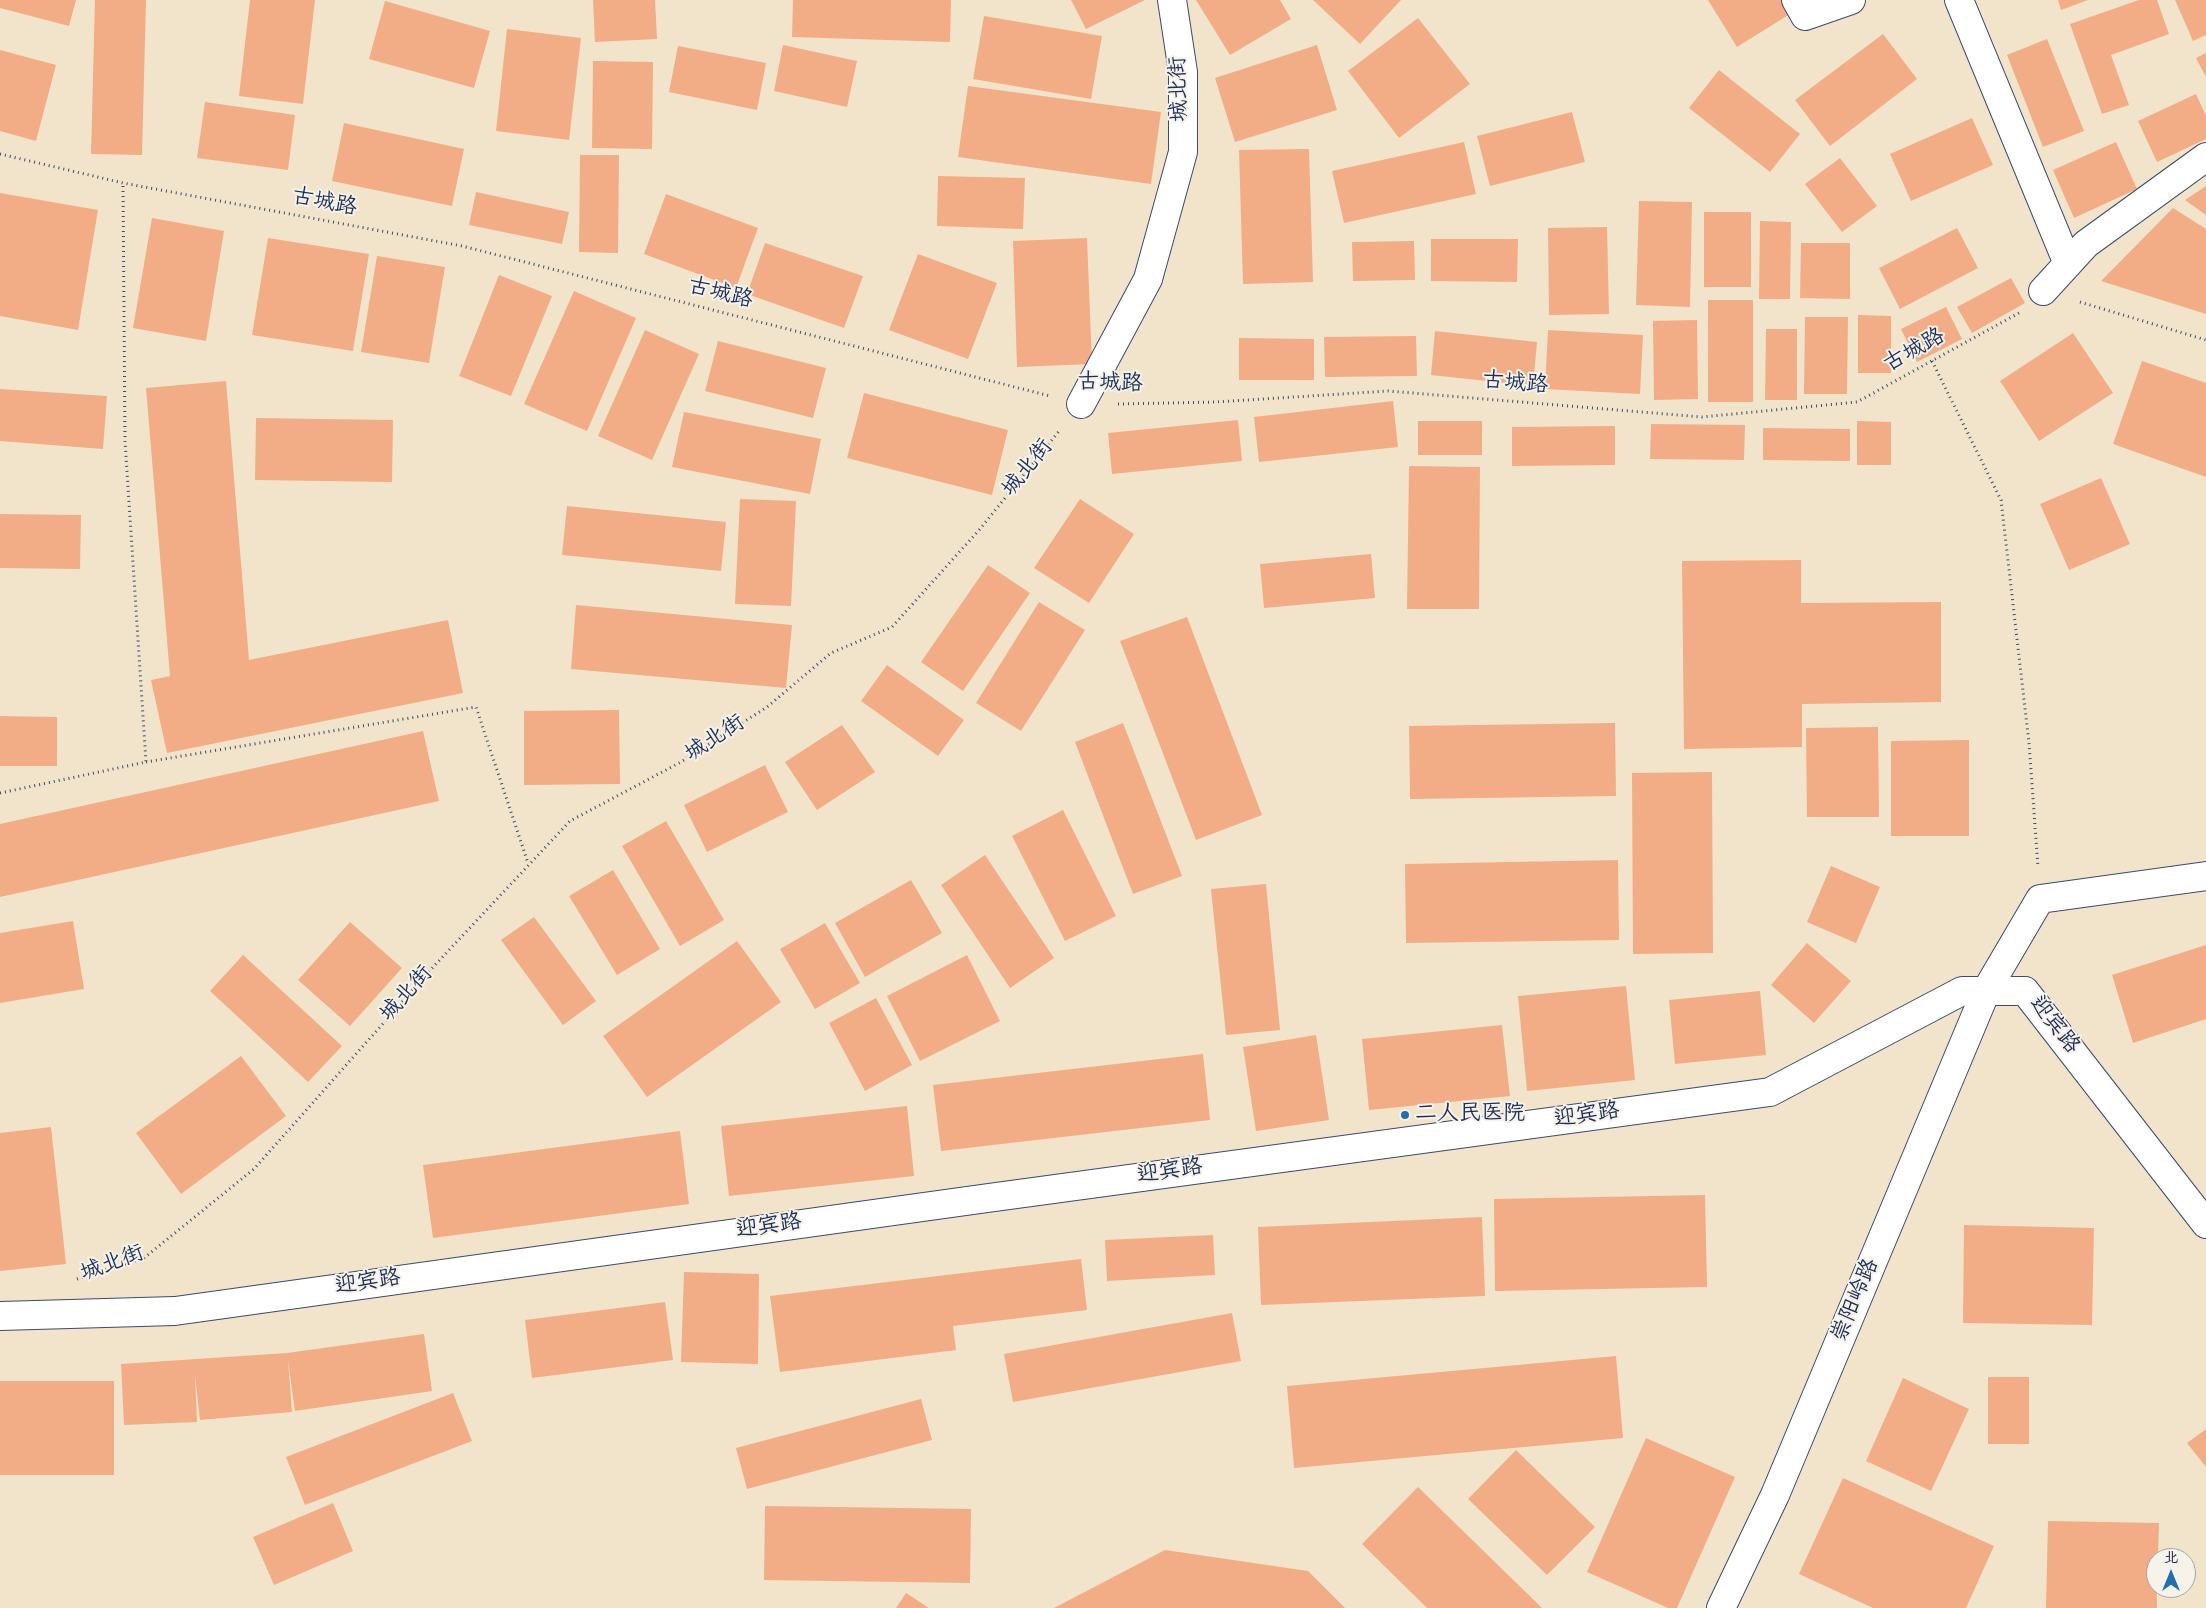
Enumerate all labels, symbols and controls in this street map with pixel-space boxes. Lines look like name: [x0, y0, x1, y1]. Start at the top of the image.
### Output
street label: 城北街: [1167, 56, 1195, 122]
street label: 古城路: [289, 185, 359, 223]
street label: 古城路: [685, 274, 755, 316]
street label: 古城路: [1880, 324, 1950, 380]
street label: 古城路: [1481, 369, 1549, 401]
street label: 古城路: [1077, 371, 1143, 399]
street label: 城北街: [998, 435, 1060, 503]
street label: 城北街: [681, 711, 751, 769]
street label: 城北街: [376, 962, 440, 1028]
street label: 迎宾路: [2022, 992, 2084, 1060]
street label: 迎宾路: [1552, 1099, 1622, 1135]
place label: 二人民医院: [1415, 1102, 1525, 1128]
marker: 二人民医院: [1399, 1109, 1411, 1121]
street label: 迎宾路: [1135, 1155, 1205, 1191]
street label: 迎宾路: [734, 1210, 804, 1246]
street label: 城北街: [77, 1241, 149, 1289]
street label: 崇阳岭路: [1828, 1255, 1886, 1347]
street label: 迎宾路: [333, 1266, 403, 1302]
north arrow: [2146, 1548, 2196, 1598]
text: 北: [2164, 1548, 2178, 1569]

